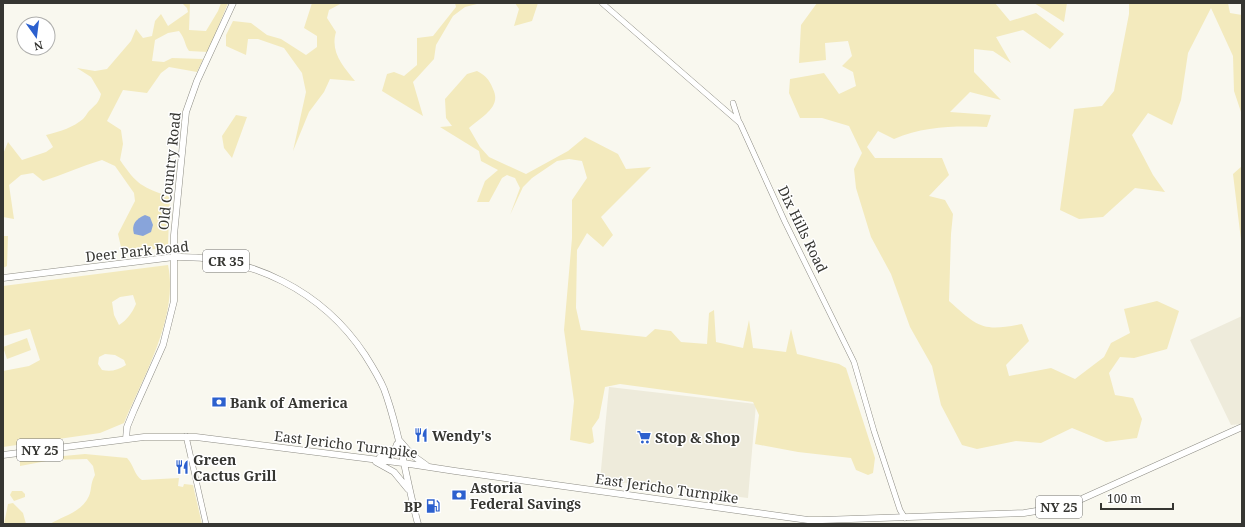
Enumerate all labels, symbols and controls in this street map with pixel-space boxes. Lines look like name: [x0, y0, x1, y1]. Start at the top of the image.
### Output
north arrow: [16, 16, 56, 56]
text: N: [32, 38, 45, 55]
street label: Old Country Road: [153, 111, 185, 231]
street label: Dix Hills Road: [774, 182, 832, 276]
street label: Deer Park Road: [84, 236, 190, 266]
road number: CR 35: [203, 250, 249, 272]
place label: Bank of America: [230, 393, 348, 412]
bank icon: Bank of America: [211, 394, 227, 410]
street label: East Jericho Turnpike: [273, 426, 419, 462]
place label: Wendy's: [432, 426, 492, 445]
restaurant icon: Wendy's: [413, 427, 429, 443]
place label: Stop & Shop: [655, 428, 740, 447]
supermarket icon: Stop & Shop: [636, 429, 652, 445]
road number: NY 25: [17, 439, 63, 461]
place label: Green Cactus Grill: [193, 450, 276, 485]
restaurant icon: Green Cactus Grill: [174, 459, 190, 475]
street label: East Jericho Turnpike: [594, 469, 740, 507]
place label: Astoria Federal Savings: [470, 478, 581, 513]
scale bar: [1101, 485, 1173, 511]
bank icon: Astoria Federal Savings: [451, 487, 467, 503]
text: 100 m: [1107, 490, 1142, 507]
road number: NY 25: [1036, 496, 1082, 518]
place label: BP: [404, 497, 422, 516]
fuel station icon: BP: [425, 498, 441, 514]

